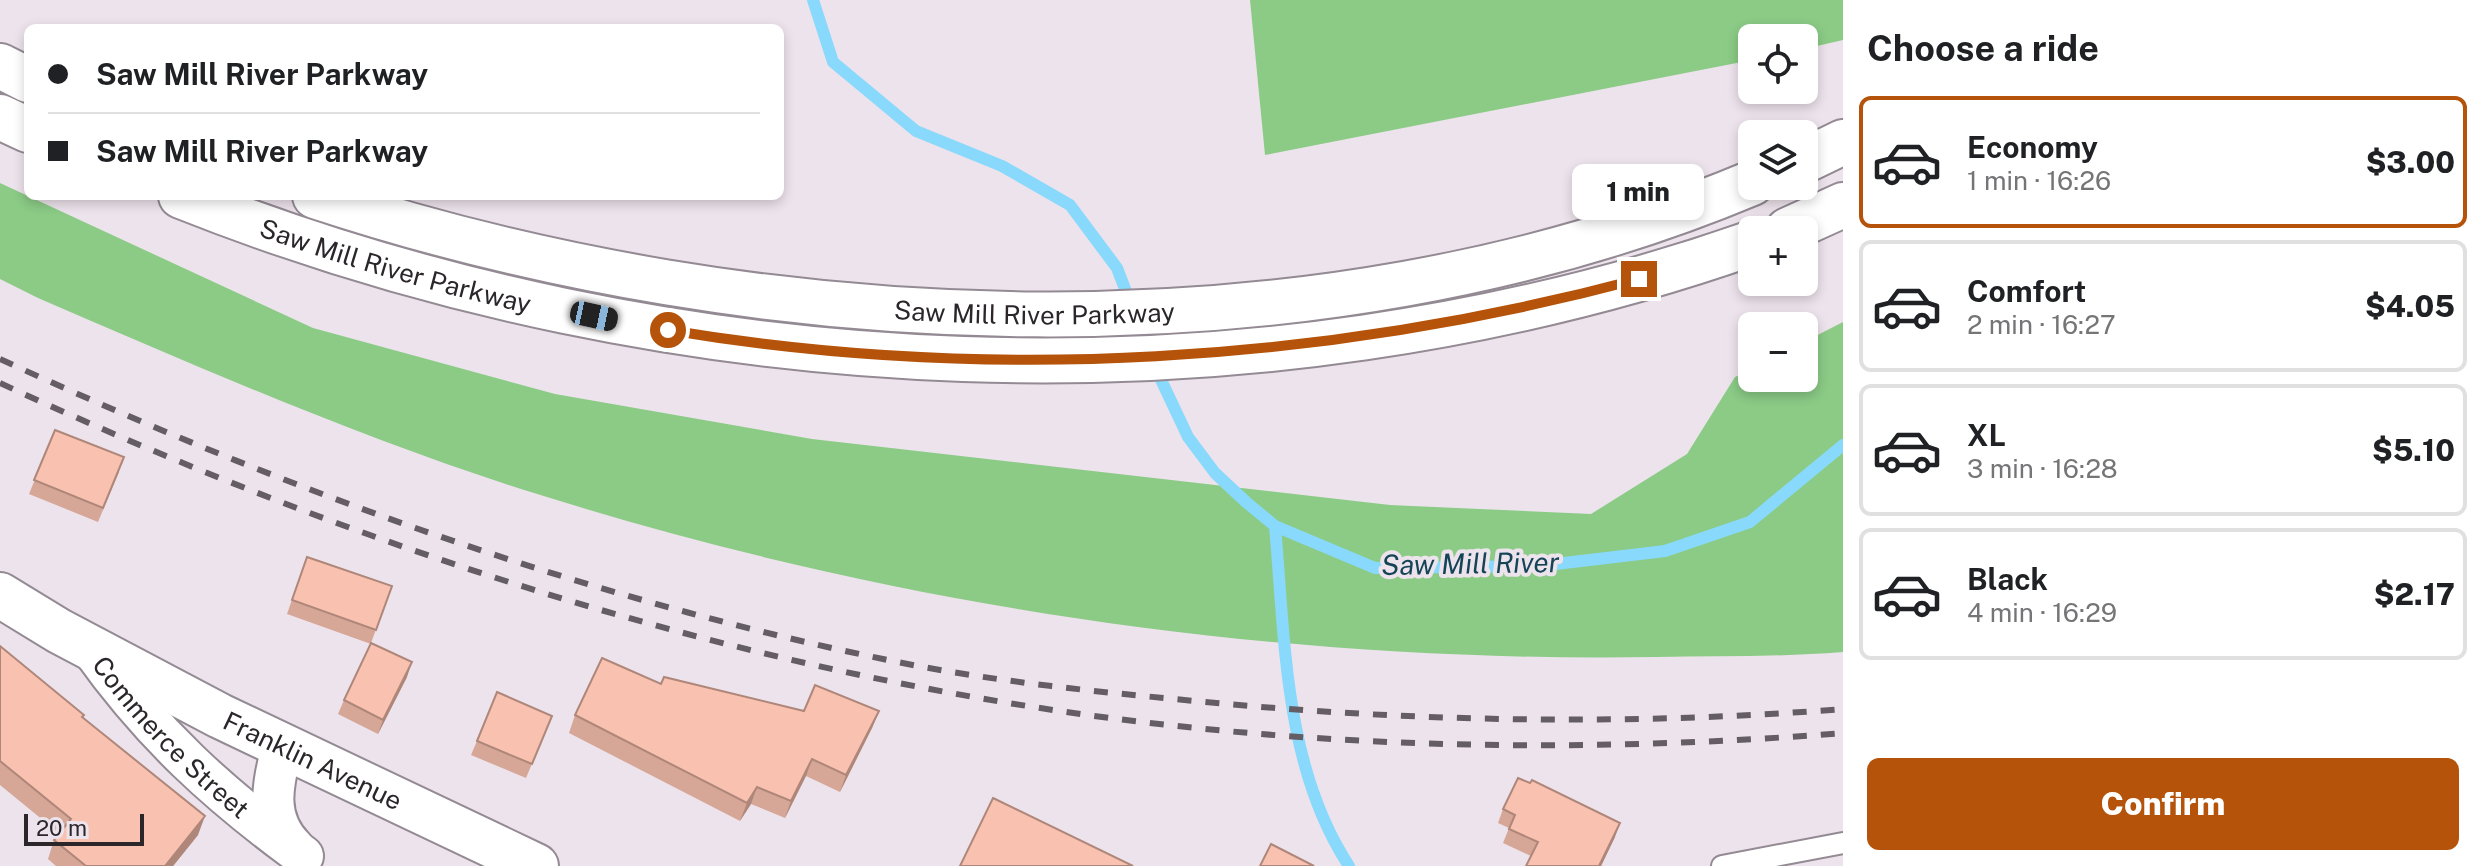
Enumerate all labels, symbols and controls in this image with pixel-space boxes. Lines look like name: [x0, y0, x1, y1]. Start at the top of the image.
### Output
map controls: [1738, 24, 1818, 392]
button: locate: [1738, 24, 1818, 104]
text: Choose a ride: [1867, 27, 2099, 69]
text: Saw Mill River Parkway: [96, 56, 428, 92]
button: layers: [1738, 120, 1818, 200]
icon: car: [1871, 126, 1943, 198]
text: Economy: [1967, 129, 2098, 165]
text: Saw Mill River Parkway: [96, 133, 428, 169]
text: $3.00: [2366, 144, 2455, 180]
callout: 1 min: [1573, 163, 1705, 219]
text: 1 min · 16:26: [1967, 165, 2111, 196]
text: 1 min: [1606, 176, 1670, 207]
street label: Saw Mill River Parkway: [256, 211, 534, 319]
button: +: [1738, 216, 1818, 296]
route end: [1621, 261, 1657, 297]
icon: car: [1871, 270, 1943, 342]
text: Comfort: [1967, 273, 2086, 309]
text: $4.05: [2365, 288, 2455, 324]
street label: Saw Mill River Parkway: [893, 294, 1176, 330]
car: [568, 299, 620, 333]
text: 2 min · 16:27: [1967, 309, 2116, 340]
route start: [650, 312, 686, 348]
button: −: [1738, 312, 1818, 392]
icon: car: [1871, 414, 1943, 486]
text: XL: [1967, 417, 2006, 453]
text: $5.10: [2372, 432, 2455, 468]
text: 3 min · 16:28: [1967, 453, 2118, 484]
water label: Saw Mill River: [1381, 545, 1560, 581]
icon: car: [1871, 558, 1943, 630]
text: Black: [1967, 561, 2048, 597]
text: $2.17: [2374, 576, 2455, 612]
text: 4 min · 16:29: [1967, 597, 2117, 628]
street label: Commerce Street: [87, 650, 256, 824]
street label: Franklin Avenue: [219, 704, 407, 816]
button: Confirm: [1867, 758, 2459, 850]
scale bar: [24, 810, 144, 846]
text: 20 m: [36, 815, 87, 841]

